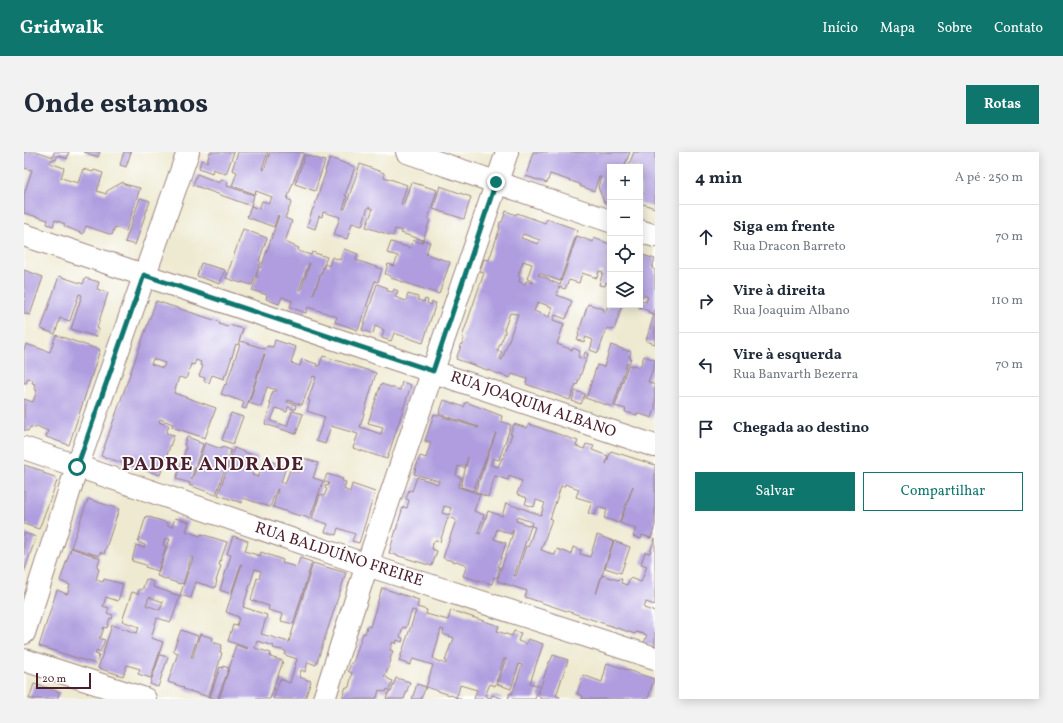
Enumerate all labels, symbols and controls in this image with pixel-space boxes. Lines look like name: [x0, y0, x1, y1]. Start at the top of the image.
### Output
text: Gridwalk: [20, 15, 104, 41]
text: Início: [822, 19, 858, 38]
text: Mapa: [880, 19, 915, 38]
text: Sobre: [937, 19, 972, 38]
text: Contato: [994, 19, 1043, 38]
text: Onde estamos: [24, 85, 208, 124]
button: Rotas: [966, 85, 1039, 124]
map controls: [607, 164, 643, 308]
button: +: [607, 164, 643, 200]
text: 4 min: [695, 167, 742, 190]
text: A pé · 250 m: [955, 169, 1023, 187]
route end: [487, 173, 505, 191]
button: −: [607, 200, 643, 236]
text: Siga em frente: [733, 217, 835, 238]
icon: ahead: [695, 226, 717, 248]
text: 70 m: [995, 228, 1023, 246]
button: locate: [607, 236, 643, 272]
text: Rua Dracon Barreto: [733, 238, 846, 256]
button: layers: [607, 272, 643, 308]
text: Vire à direita: [733, 281, 825, 302]
icon: right: [695, 290, 717, 312]
text: 110 m: [991, 292, 1023, 310]
text: Rua Joaquim Albano: [733, 302, 850, 320]
text: Vire à esquerda: [733, 345, 842, 366]
icon: left: [695, 354, 717, 376]
text: 70 m: [995, 356, 1023, 374]
street label: RUA JOAQUIM ALBANO: [447, 366, 619, 444]
text: Rua Banvarth Bezerra: [733, 366, 858, 384]
icon: arrive: [695, 418, 717, 440]
text: Chegada ao destino: [733, 418, 869, 439]
district label: PADRE ANDRADE: [122, 451, 304, 479]
route start: [68, 458, 86, 476]
button: Salvar: [695, 472, 855, 511]
button: Compartilhar: [863, 472, 1023, 511]
street label: RUA BALDUÍNO FREIRE: [252, 517, 426, 593]
scale bar: [36, 671, 91, 690]
text: 20 m: [42, 672, 66, 687]

